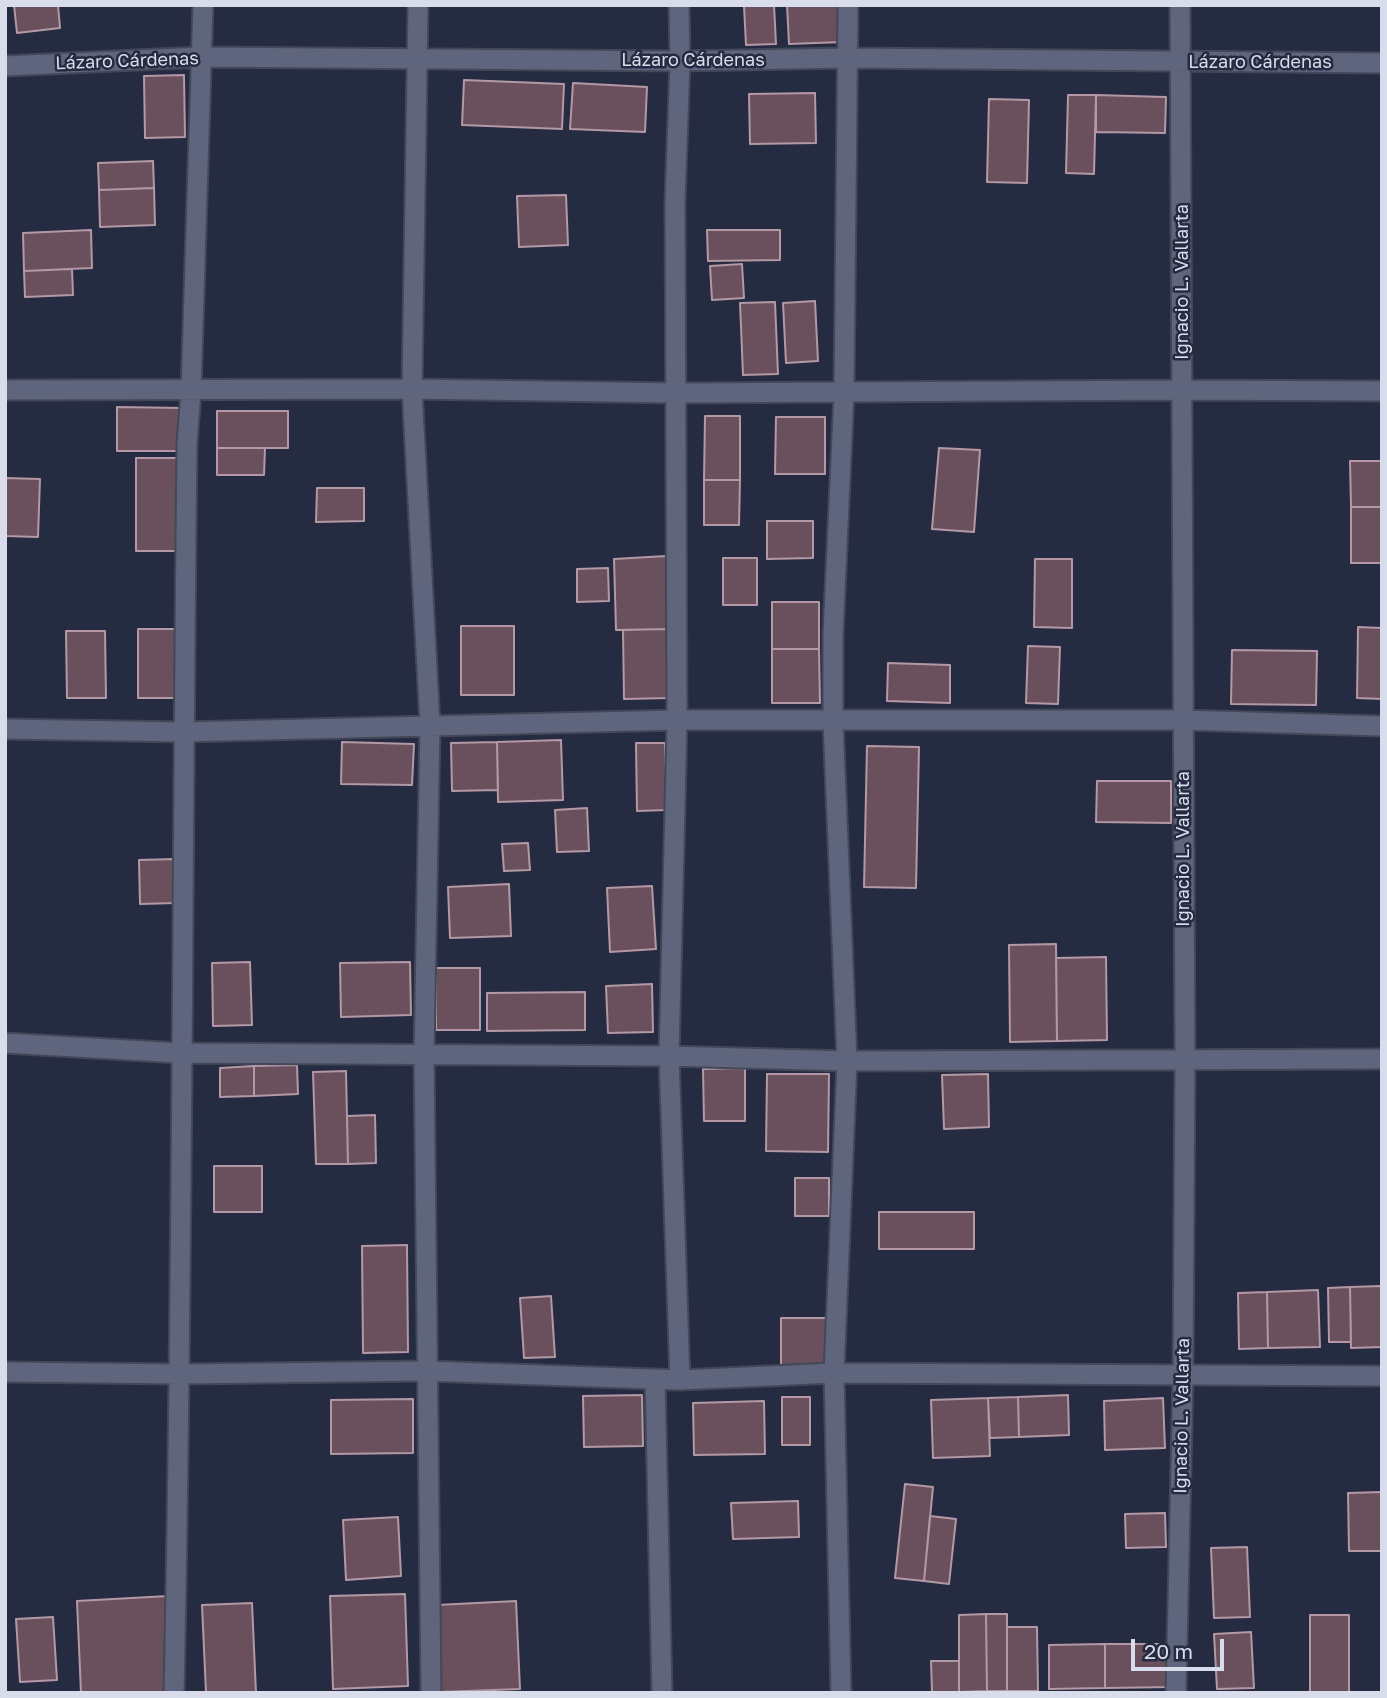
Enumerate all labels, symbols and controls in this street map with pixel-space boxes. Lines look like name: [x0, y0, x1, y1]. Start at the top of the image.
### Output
street label: Lázaro Cárdenas: [55, 48, 199, 74]
street label: Lázaro Cárdenas: [621, 49, 765, 71]
street label: Lázaro Cárdenas: [1188, 51, 1332, 73]
street label: Ignacio L. Vallarta: [1171, 204, 1193, 360]
street label: Ignacio L. Vallarta: [1172, 771, 1194, 927]
street label: Ignacio L. Vallarta: [1170, 1338, 1194, 1494]
scale bar: [1135, 1624, 1228, 1668]
text: 20 m: [1144, 1638, 1193, 1664]

